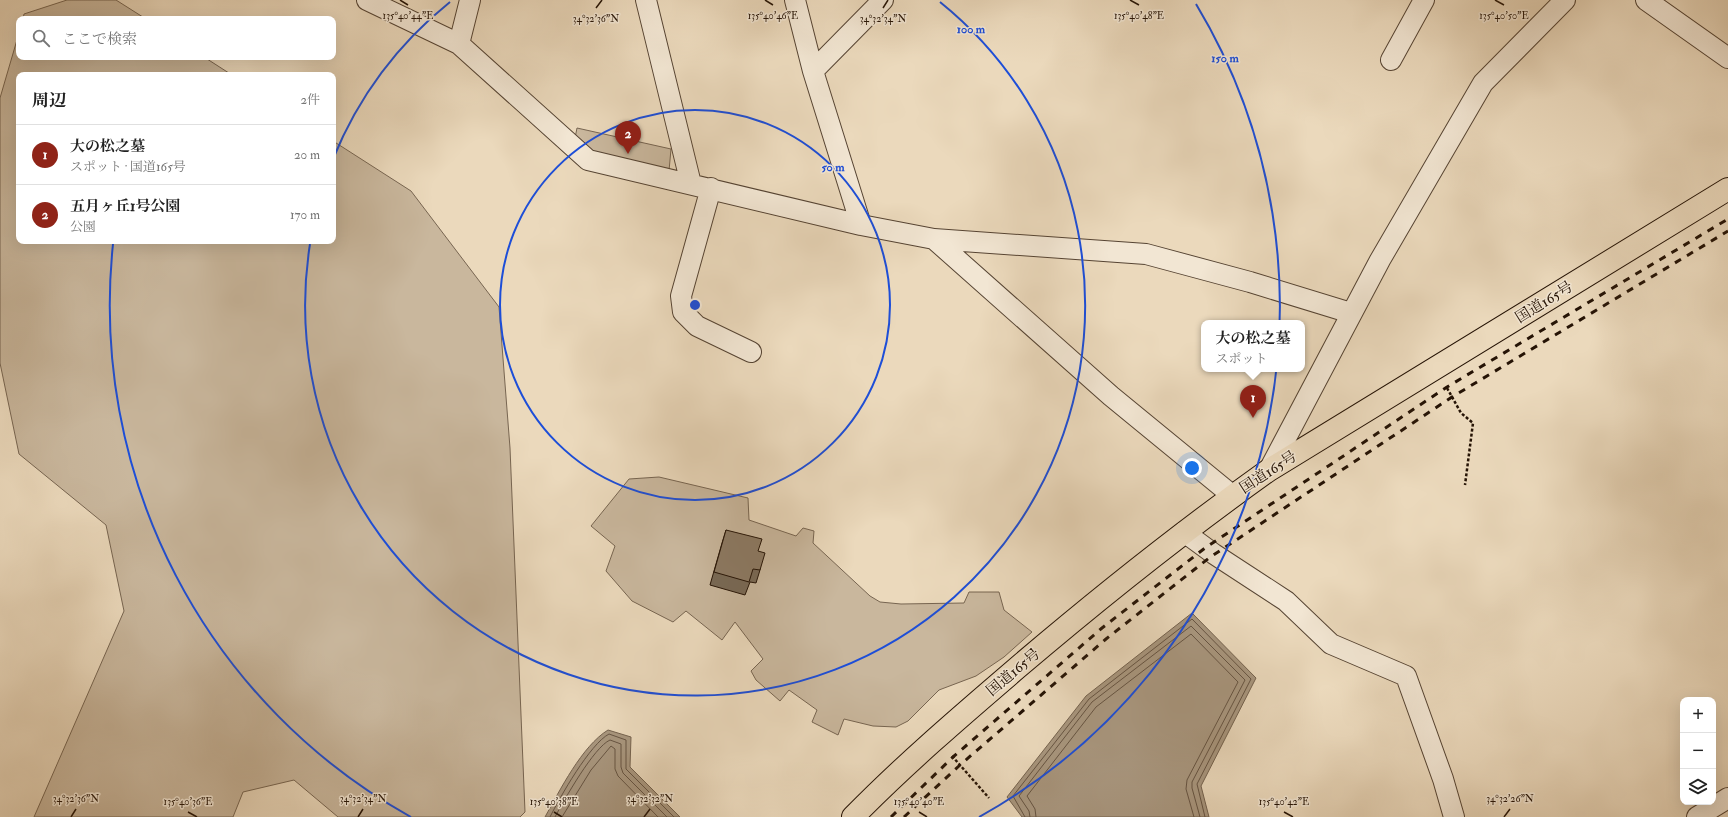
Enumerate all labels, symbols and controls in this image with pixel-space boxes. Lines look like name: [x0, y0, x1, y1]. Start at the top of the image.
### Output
text: 135°40'44"E: [383, 10, 433, 22]
text: 135°40'46"E: [748, 10, 798, 22]
text: 135°40'48"E: [1114, 10, 1164, 22]
text: 135°40'50"E: [1479, 10, 1529, 22]
text: 34°32'36"N: [573, 13, 619, 25]
text: 34°32'34"N: [860, 13, 906, 25]
search box: [16, 16, 336, 60]
text: 100 m: [957, 22, 986, 37]
icon: search: [30, 27, 52, 49]
text: ここで検索: [62, 30, 137, 49]
text: 150 m: [1211, 51, 1239, 66]
text: 周辺: [32, 90, 66, 111]
text: 2件: [300, 92, 320, 108]
pin: 2: [615, 121, 641, 154]
text: 大の松之墓: [70, 137, 145, 156]
text: 1: [43, 147, 47, 163]
text: 20 m: [294, 147, 320, 163]
text: スポット · 国道165号: [70, 159, 186, 175]
text: 50 m: [821, 160, 845, 175]
text: 五月ヶ丘1号公園: [70, 197, 180, 216]
text: 2: [42, 207, 48, 223]
text: 170 m: [290, 207, 320, 223]
text: 公園: [70, 219, 96, 235]
street label: 国道165号: [1512, 277, 1577, 328]
centre of rings: [688, 298, 702, 312]
popup: [1201, 320, 1305, 372]
text: 大の松之墓: [1215, 329, 1291, 348]
text: スポット: [1215, 351, 1268, 367]
pin: 1: [1240, 385, 1266, 418]
street label: 国道165号: [1236, 447, 1300, 498]
your location: [1182, 458, 1202, 478]
street label: 国道165号: [983, 644, 1044, 700]
map controls: [1680, 697, 1716, 805]
button: +: [1680, 697, 1716, 733]
button: −: [1680, 733, 1716, 769]
button: layers: [1680, 769, 1716, 805]
text: 34°32'36"N: [53, 793, 99, 805]
text: 34°32'34"N: [340, 793, 386, 805]
text: 34°32'32"N: [627, 793, 673, 805]
text: 34°32'26"N: [1486, 793, 1534, 805]
text: 135°40'36"E: [164, 796, 212, 808]
text: 135°40'38"E: [530, 796, 578, 808]
text: 135°40'40"E: [894, 796, 944, 808]
text: 135°40'42"E: [1259, 796, 1309, 808]

